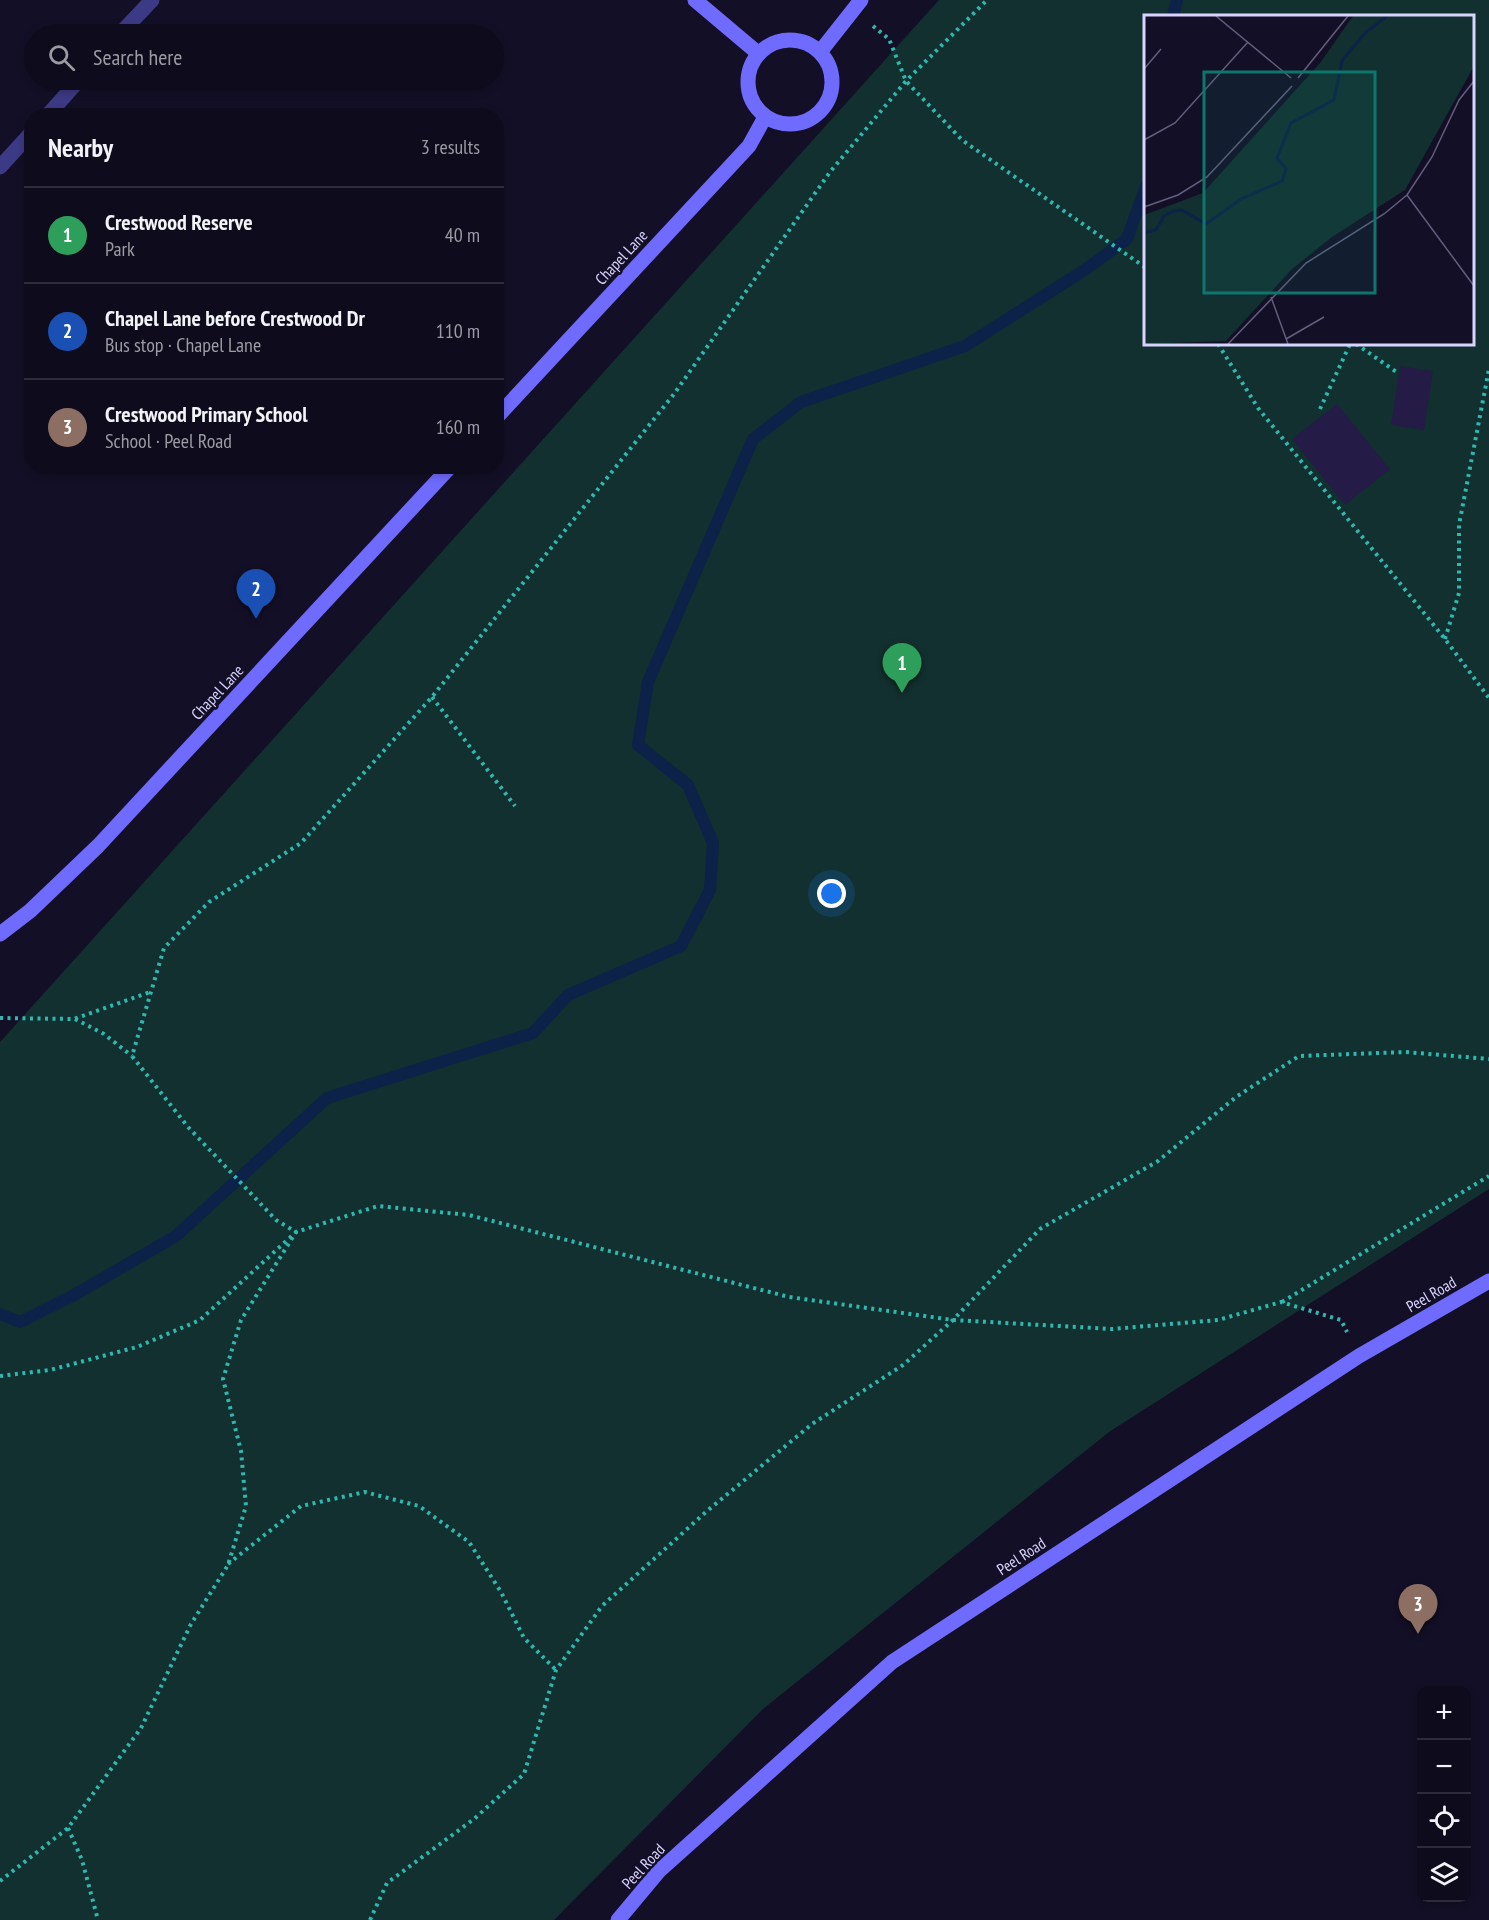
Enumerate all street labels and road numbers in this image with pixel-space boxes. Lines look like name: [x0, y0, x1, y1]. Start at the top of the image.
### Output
street label: Chapel Lane: [591, 225, 651, 289]
street label: Chapel Lane: [187, 660, 247, 724]
street label: Peel Road: [1403, 1272, 1460, 1316]
street label: Peel Road: [993, 1533, 1049, 1579]
street label: Peel Road: [617, 1839, 669, 1893]

